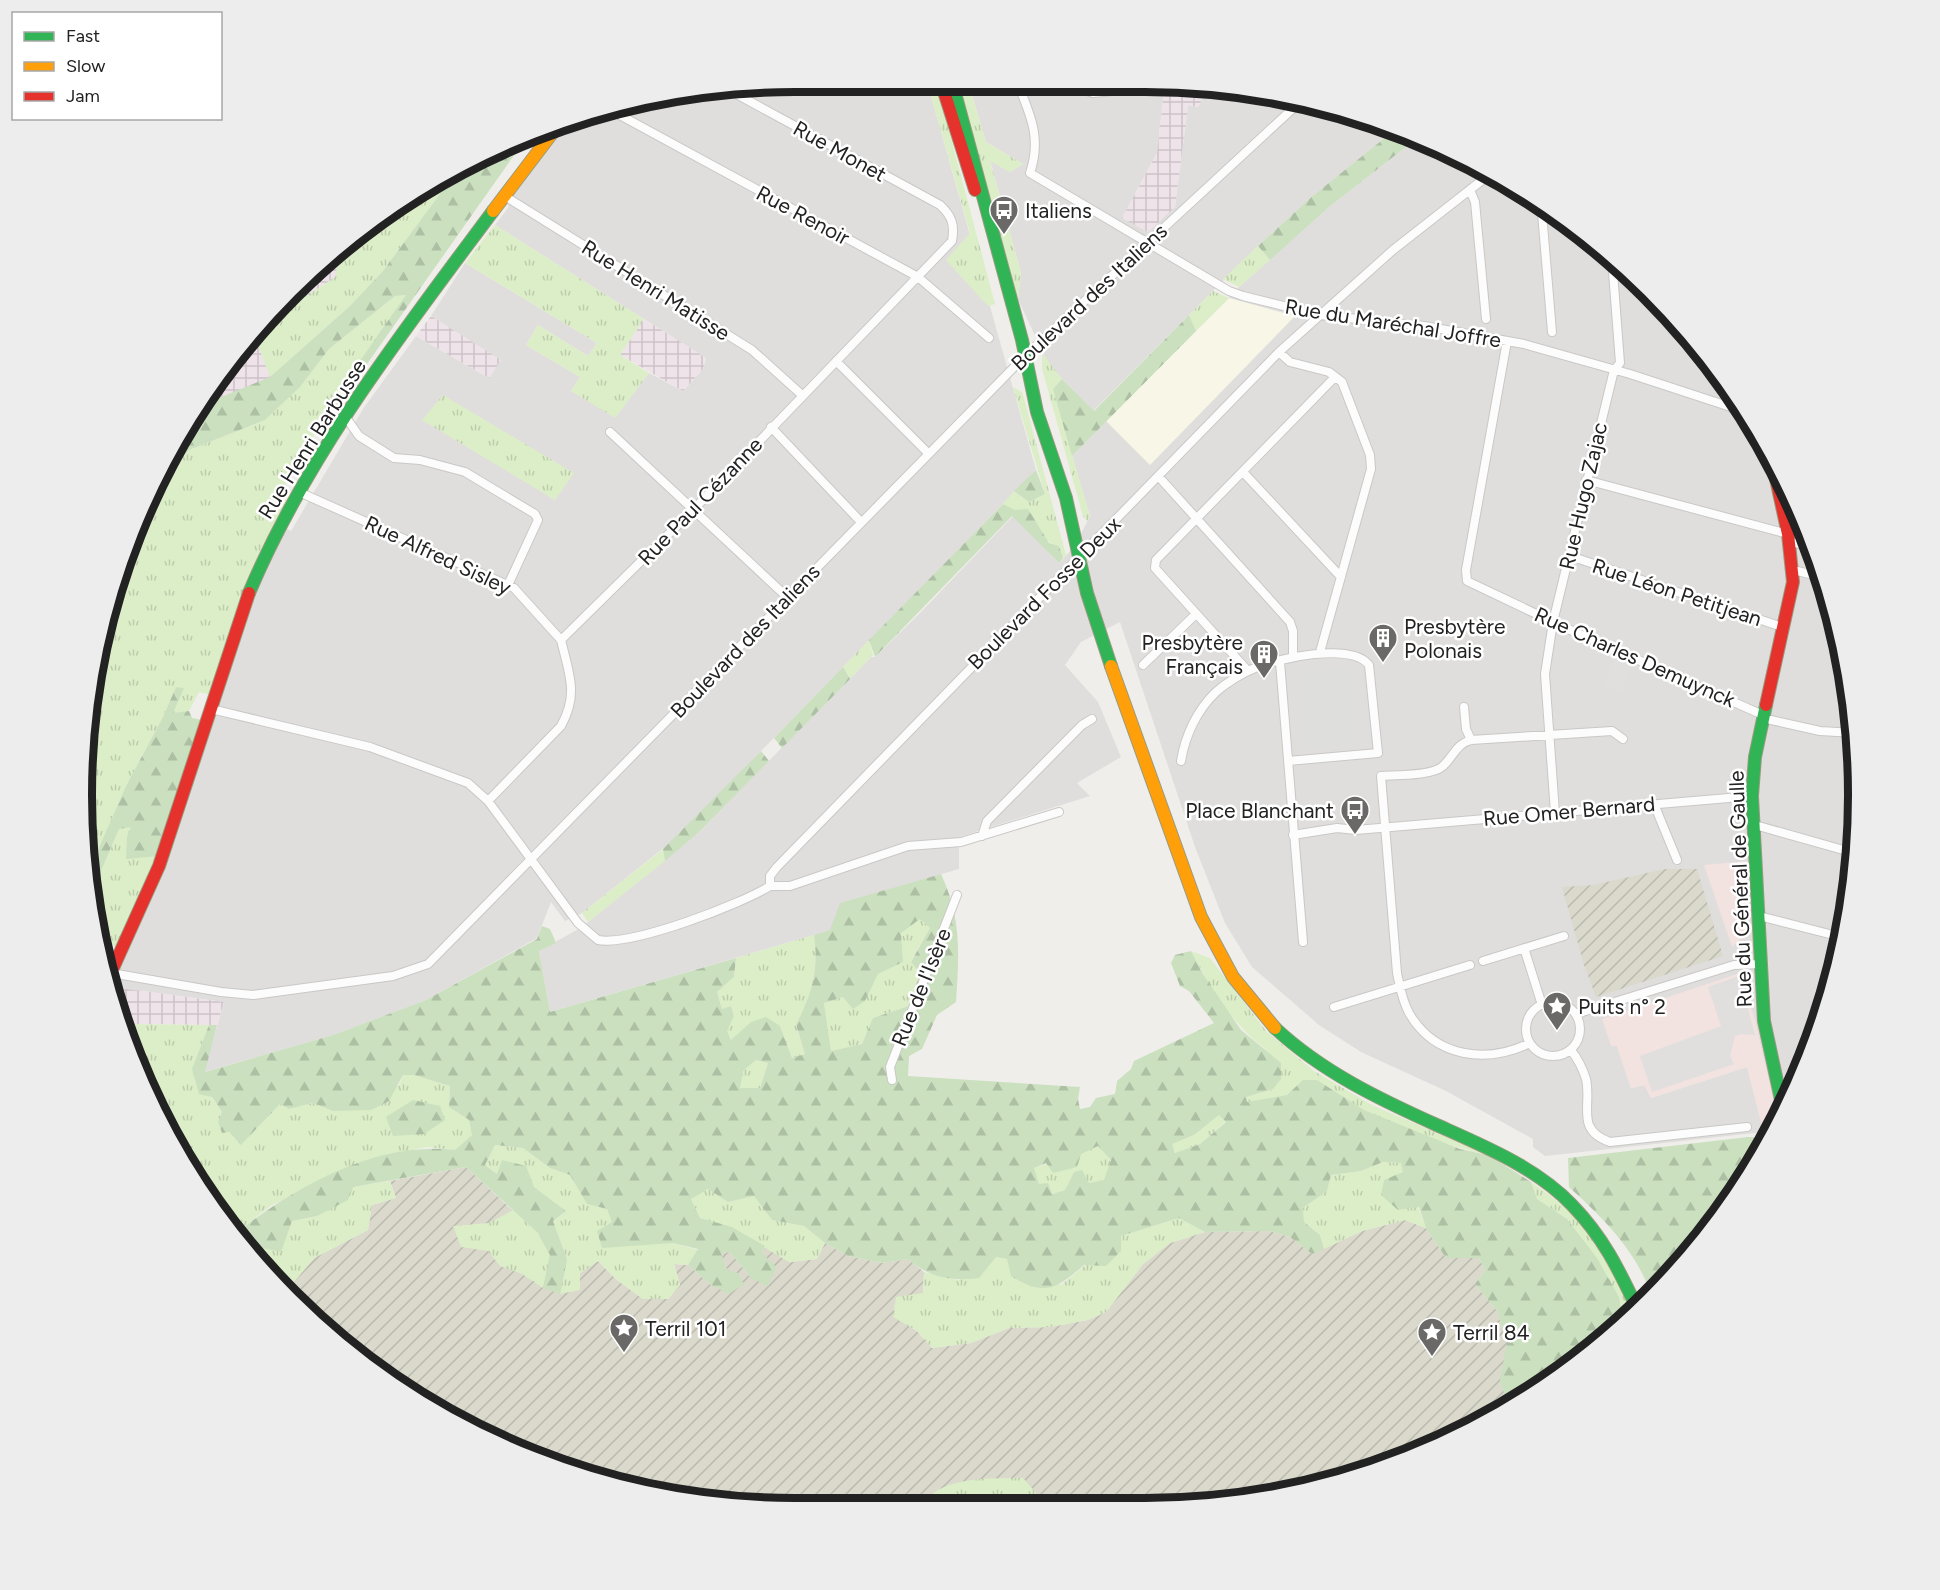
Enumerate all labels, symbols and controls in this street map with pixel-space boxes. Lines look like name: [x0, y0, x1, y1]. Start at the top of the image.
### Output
legend: [12, 12, 222, 120]
text: Fast: [66, 25, 100, 47]
text: Slow: [66, 55, 105, 77]
text: Jam: [66, 85, 100, 107]
street label: Rue Monet: [789, 115, 891, 187]
street label: Rue Renoir: [752, 180, 854, 250]
bus stop icon: Italiens: [988, 194, 1020, 236]
place label: Italiens: [1025, 198, 1092, 223]
street label: Boulevard des Italiens: [1006, 218, 1172, 376]
street label: Rue Henri Matisse: [577, 234, 735, 346]
street label: Rue du Maréchal Joffre: [1283, 294, 1503, 352]
street label: Rue Henri Barbusse: [253, 355, 371, 523]
street label: Rue Hugo Zajac: [1554, 420, 1612, 572]
street label: Rue Paul Cézanne: [633, 432, 767, 570]
street label: Rue Alfred Sisley: [361, 510, 515, 600]
street label: Boulevard Fosse Deux: [962, 511, 1126, 675]
street label: Rue Léon Petitjean: [1589, 553, 1765, 631]
street label: Boulevard des Italiens: [665, 559, 825, 723]
street label: Rue Charles Demuynck: [1531, 601, 1740, 713]
place label: Presbytère Polonais: [1404, 614, 1505, 663]
building icon: Presbytère Polonais: [1367, 622, 1399, 664]
place label: Presbytère Français: [1142, 630, 1243, 679]
building icon: Presbytère Français: [1248, 638, 1280, 680]
street label: Rue du Général de Gaulle: [1723, 770, 1757, 1008]
street label: Rue Omer Bernard: [1482, 791, 1656, 831]
bus stop icon: Place Blanchant: [1339, 794, 1371, 836]
place label: Place Blanchant: [1185, 798, 1334, 823]
street label: Rue de l'Isère: [886, 924, 956, 1050]
place icon: Puits n° 2: [1541, 990, 1573, 1032]
place label: Puits n° 2: [1578, 994, 1666, 1019]
place icon: Terril 101: [608, 1312, 640, 1354]
place label: Terril 101: [645, 1316, 726, 1341]
place icon: Terril 84: [1416, 1316, 1448, 1358]
place label: Terril 84: [1453, 1320, 1530, 1345]

